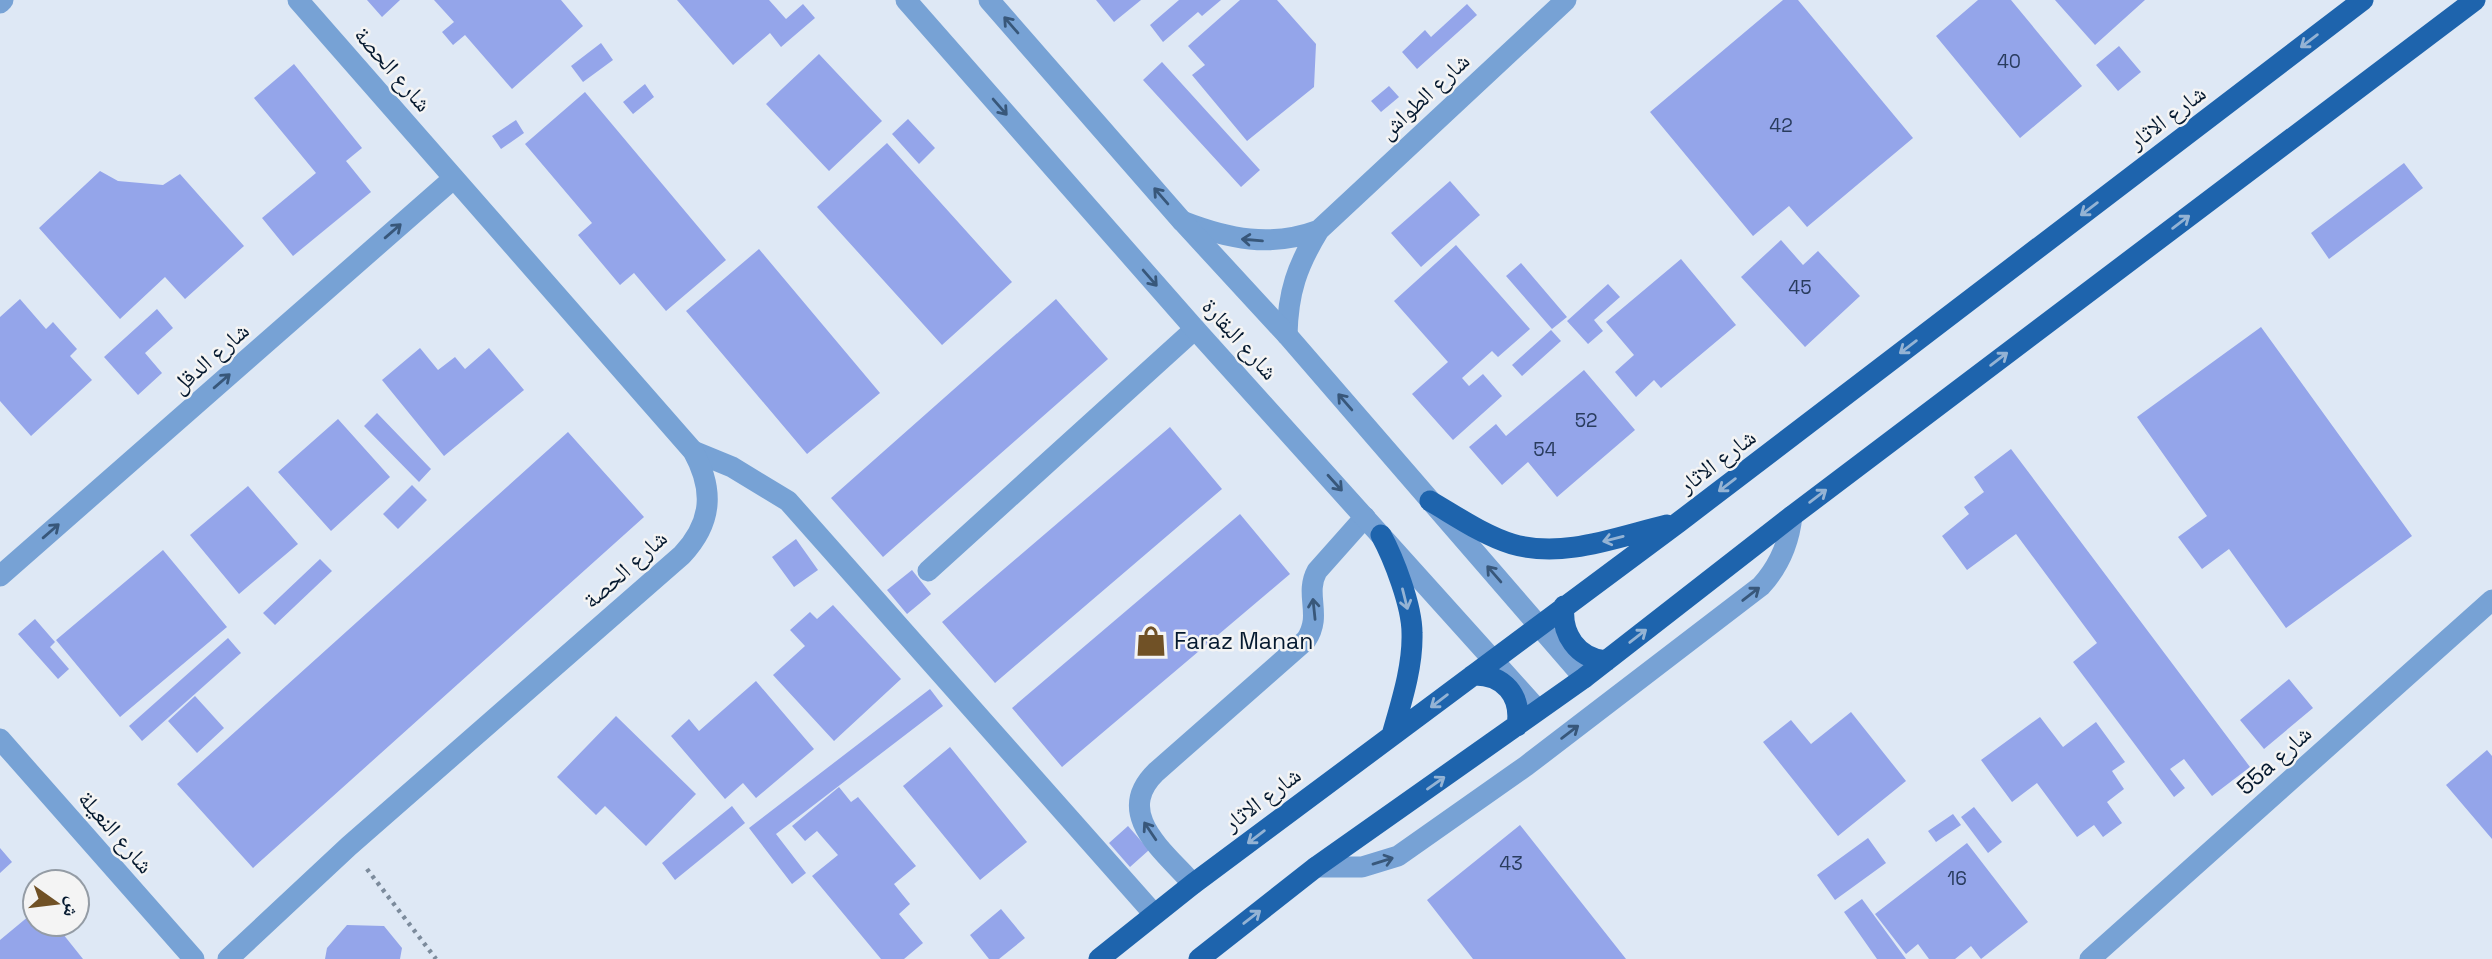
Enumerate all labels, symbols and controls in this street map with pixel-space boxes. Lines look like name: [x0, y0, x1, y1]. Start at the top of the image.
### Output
one-way arrow: [1002, 17, 1019, 34]
street label: شارع الحصة: [348, 20, 438, 118]
one-way arrow: [2300, 34, 2319, 49]
street label: شارع الطواش: [1372, 46, 1476, 146]
house number: 40: [1997, 49, 2021, 74]
street label: شارع الاثار: [2121, 78, 2212, 157]
one-way arrow: [992, 97, 1008, 115]
house number: 42: [1769, 113, 1793, 138]
one-way arrow: [1152, 188, 1169, 205]
one-way arrow: [2080, 202, 2099, 217]
one-way arrow: [2171, 215, 2190, 229]
one-way arrow: [384, 223, 402, 239]
one-way arrow: [1241, 233, 1264, 246]
one-way arrow: [1142, 268, 1158, 286]
house number: 45: [1788, 275, 1812, 300]
street label: شارع البقارة: [1196, 292, 1284, 386]
street label: شارع الدقل: [165, 316, 255, 400]
one-way arrow: [1900, 340, 1918, 355]
one-way arrow: [1990, 352, 2008, 367]
one-way arrow: [213, 373, 231, 389]
one-way arrow: [1337, 393, 1353, 411]
house number: 52: [1575, 408, 1597, 433]
street label: شارع الاثار: [1671, 422, 1762, 501]
house number: 54: [1533, 437, 1557, 462]
one-way arrow: [1326, 474, 1343, 491]
one-way arrow: [1719, 478, 1737, 493]
one-way arrow: [1808, 489, 1827, 504]
one-way arrow: [42, 523, 60, 539]
street label: شارع الحصة: [576, 523, 674, 615]
one-way arrow: [1602, 533, 1624, 546]
one-way arrow: [1486, 565, 1502, 583]
one-way arrow: [1741, 586, 1760, 601]
one-way arrow: [1399, 587, 1412, 609]
one-way arrow: [1307, 598, 1320, 621]
shop icon: Faraz Manan: [1134, 624, 1168, 658]
place label: Faraz Manan: [1174, 626, 1313, 656]
one-way arrow: [1629, 628, 1647, 644]
one-way arrow: [1430, 693, 1448, 708]
street label: 55a شارع: [2230, 719, 2318, 801]
one-way arrow: [1561, 725, 1579, 740]
street label: شارع الاثار: [1216, 760, 1307, 839]
one-way arrow: [1426, 776, 1445, 790]
street label: شارع النعيلة: [72, 784, 160, 880]
one-way arrow: [1142, 822, 1157, 841]
one-way arrow: [1247, 829, 1266, 844]
house number: 43: [1499, 851, 1523, 876]
one-way arrow: [1372, 853, 1394, 866]
house number: 16: [1947, 866, 1967, 891]
north arrow: [21, 868, 91, 938]
text: ش: [57, 894, 87, 920]
one-way arrow: [1243, 909, 1261, 924]

